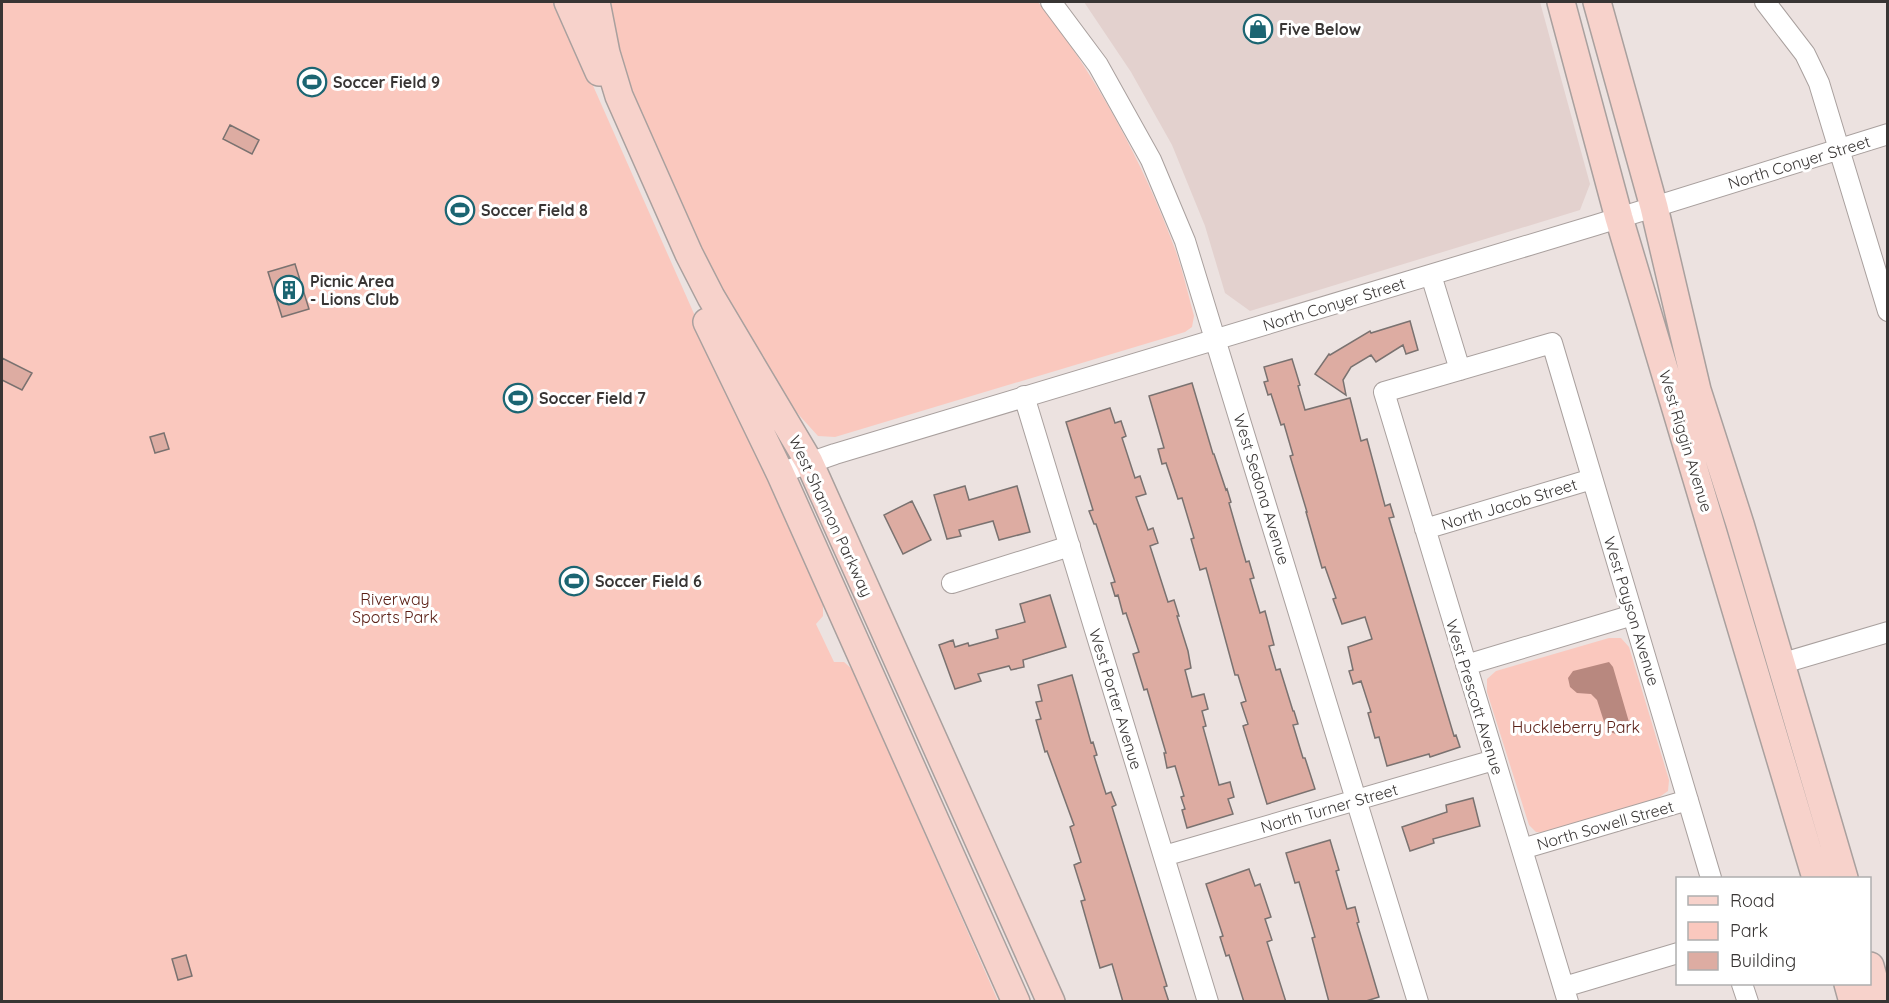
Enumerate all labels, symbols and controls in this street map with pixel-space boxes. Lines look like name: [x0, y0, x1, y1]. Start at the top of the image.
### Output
shop icon: Five Below: [1242, 13, 1274, 45]
place label: Five Below: [1279, 19, 1361, 39]
sports icon: Soccer Field 9: [296, 66, 328, 98]
place label: Soccer Field 9: [333, 72, 440, 92]
street label: North Conyer Street: [1725, 131, 1873, 193]
sports icon: Soccer Field 8: [444, 194, 476, 226]
place label: Soccer Field 8: [481, 200, 588, 220]
place label: Picnic Area - Lions Club: [310, 271, 399, 309]
street label: North Conyer Street: [1260, 273, 1408, 335]
building icon: Picnic Area - Lions Club: [273, 274, 305, 306]
street label: West Riggin Avenue: [1655, 368, 1717, 514]
sports icon: Soccer Field 7: [502, 382, 534, 414]
place label: Soccer Field 7: [539, 388, 646, 408]
street label: West Sedona Avenue: [1229, 411, 1295, 567]
street label: West Shannon Parkway: [785, 432, 877, 600]
street label: North Jacob Street: [1439, 474, 1579, 534]
street label: West Payson Avenue: [1600, 534, 1664, 688]
sports icon: Soccer Field 6: [558, 565, 590, 597]
place label: Soccer Field 6: [595, 571, 702, 591]
park label: Riverway Sports Park: [352, 589, 438, 627]
street label: West Prescott Avenue: [1442, 617, 1508, 777]
street label: West Porter Avenue: [1085, 626, 1147, 772]
park label: Huckleberry Park: [1512, 717, 1640, 737]
street label: North Turner Street: [1258, 779, 1400, 837]
street label: North Sowell Street: [1534, 796, 1676, 854]
legend: [1676, 877, 1871, 985]
text: Road: [1730, 889, 1775, 912]
text: Park: [1730, 919, 1768, 942]
text: Building: [1730, 949, 1796, 972]

